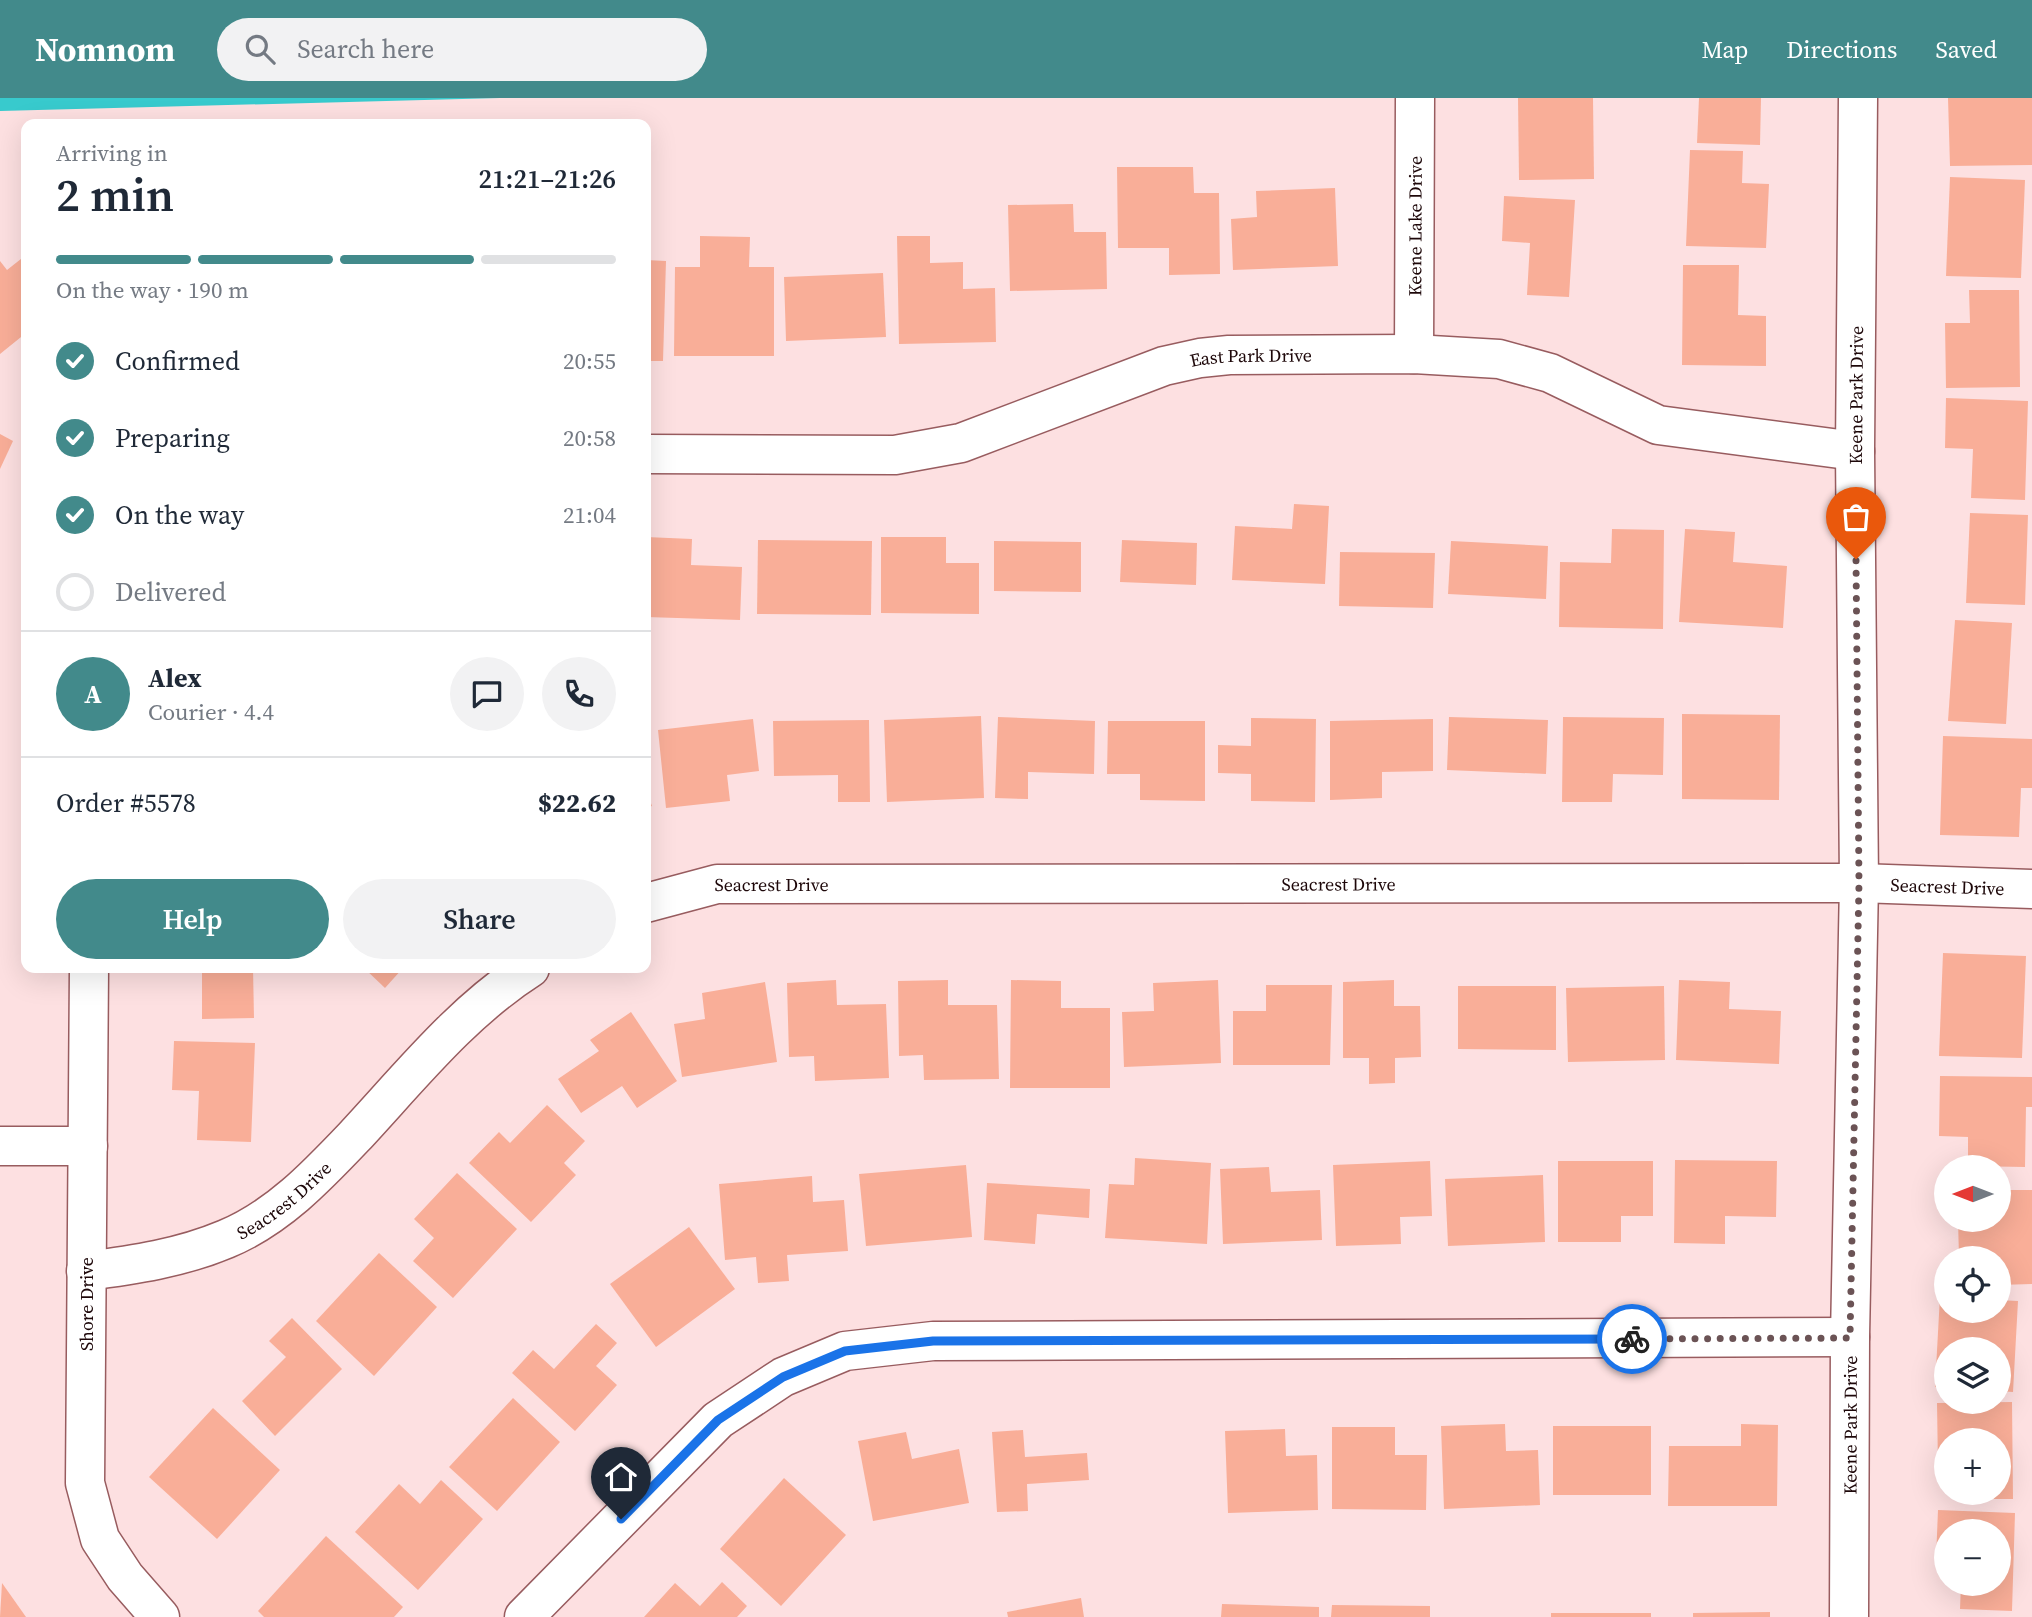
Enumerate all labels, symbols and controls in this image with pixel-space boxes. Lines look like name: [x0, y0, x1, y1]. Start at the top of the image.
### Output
search box: [217, 18, 707, 81]
text: Nomnom: [35, 27, 175, 72]
icon: search: [241, 30, 279, 68]
text: Search here: [297, 31, 434, 67]
text: Map: [1701, 33, 1748, 66]
text: Directions: [1786, 33, 1897, 66]
text: Saved: [1935, 33, 1997, 66]
text: Arriving in: [56, 137, 168, 169]
street label: Keene Lake Drive: [1402, 156, 1427, 296]
text: 21:21–21:26: [479, 161, 616, 197]
text: 2 min: [56, 163, 174, 226]
text: On the way · 190 m: [56, 274, 249, 306]
street label: Keene Park Drive: [1842, 326, 1869, 465]
icon: check: [56, 342, 94, 380]
street label: East Park Drive: [1187, 342, 1312, 372]
text: Confirmed: [115, 343, 240, 379]
text: 20:55: [563, 345, 616, 377]
icon: check: [56, 419, 94, 457]
text: Preparing: [115, 420, 230, 456]
text: 20:58: [563, 422, 616, 454]
pin: [1826, 487, 1886, 559]
icon: check: [56, 496, 94, 534]
text: On the way: [115, 497, 244, 533]
icon: bag: [1837, 498, 1875, 536]
text: 21:04: [563, 499, 616, 531]
text: Delivered: [115, 574, 226, 610]
button: chat: [450, 657, 524, 731]
button: phone: [542, 657, 616, 731]
text: Alex: [148, 660, 202, 696]
text: A: [84, 676, 102, 712]
text: Courier · 4.4: [148, 696, 274, 728]
text: Order #5578: [56, 785, 196, 821]
text: $22.62: [538, 785, 616, 821]
street label: Seacrest Drive: [714, 871, 829, 897]
street label: Seacrest Drive: [1281, 871, 1396, 896]
street label: Seacrest Drive: [1890, 872, 2005, 901]
button: Help: [56, 879, 329, 959]
button: Share: [343, 879, 616, 959]
street label: Seacrest Drive: [232, 1155, 337, 1245]
north arrow: [1934, 1155, 2011, 1232]
map controls: [1934, 1155, 2011, 1596]
button: locate: [1934, 1246, 2011, 1323]
street label: Shore Drive: [74, 1257, 99, 1351]
courier: [1597, 1304, 1667, 1374]
icon: bike: [1613, 1320, 1651, 1358]
button: layers: [1934, 1337, 2011, 1414]
street label: Keene Park Drive: [1837, 1355, 1862, 1495]
button: +: [1934, 1428, 2011, 1505]
pin: [591, 1447, 651, 1519]
icon: home: [602, 1458, 640, 1496]
button: −: [1934, 1519, 2011, 1596]

